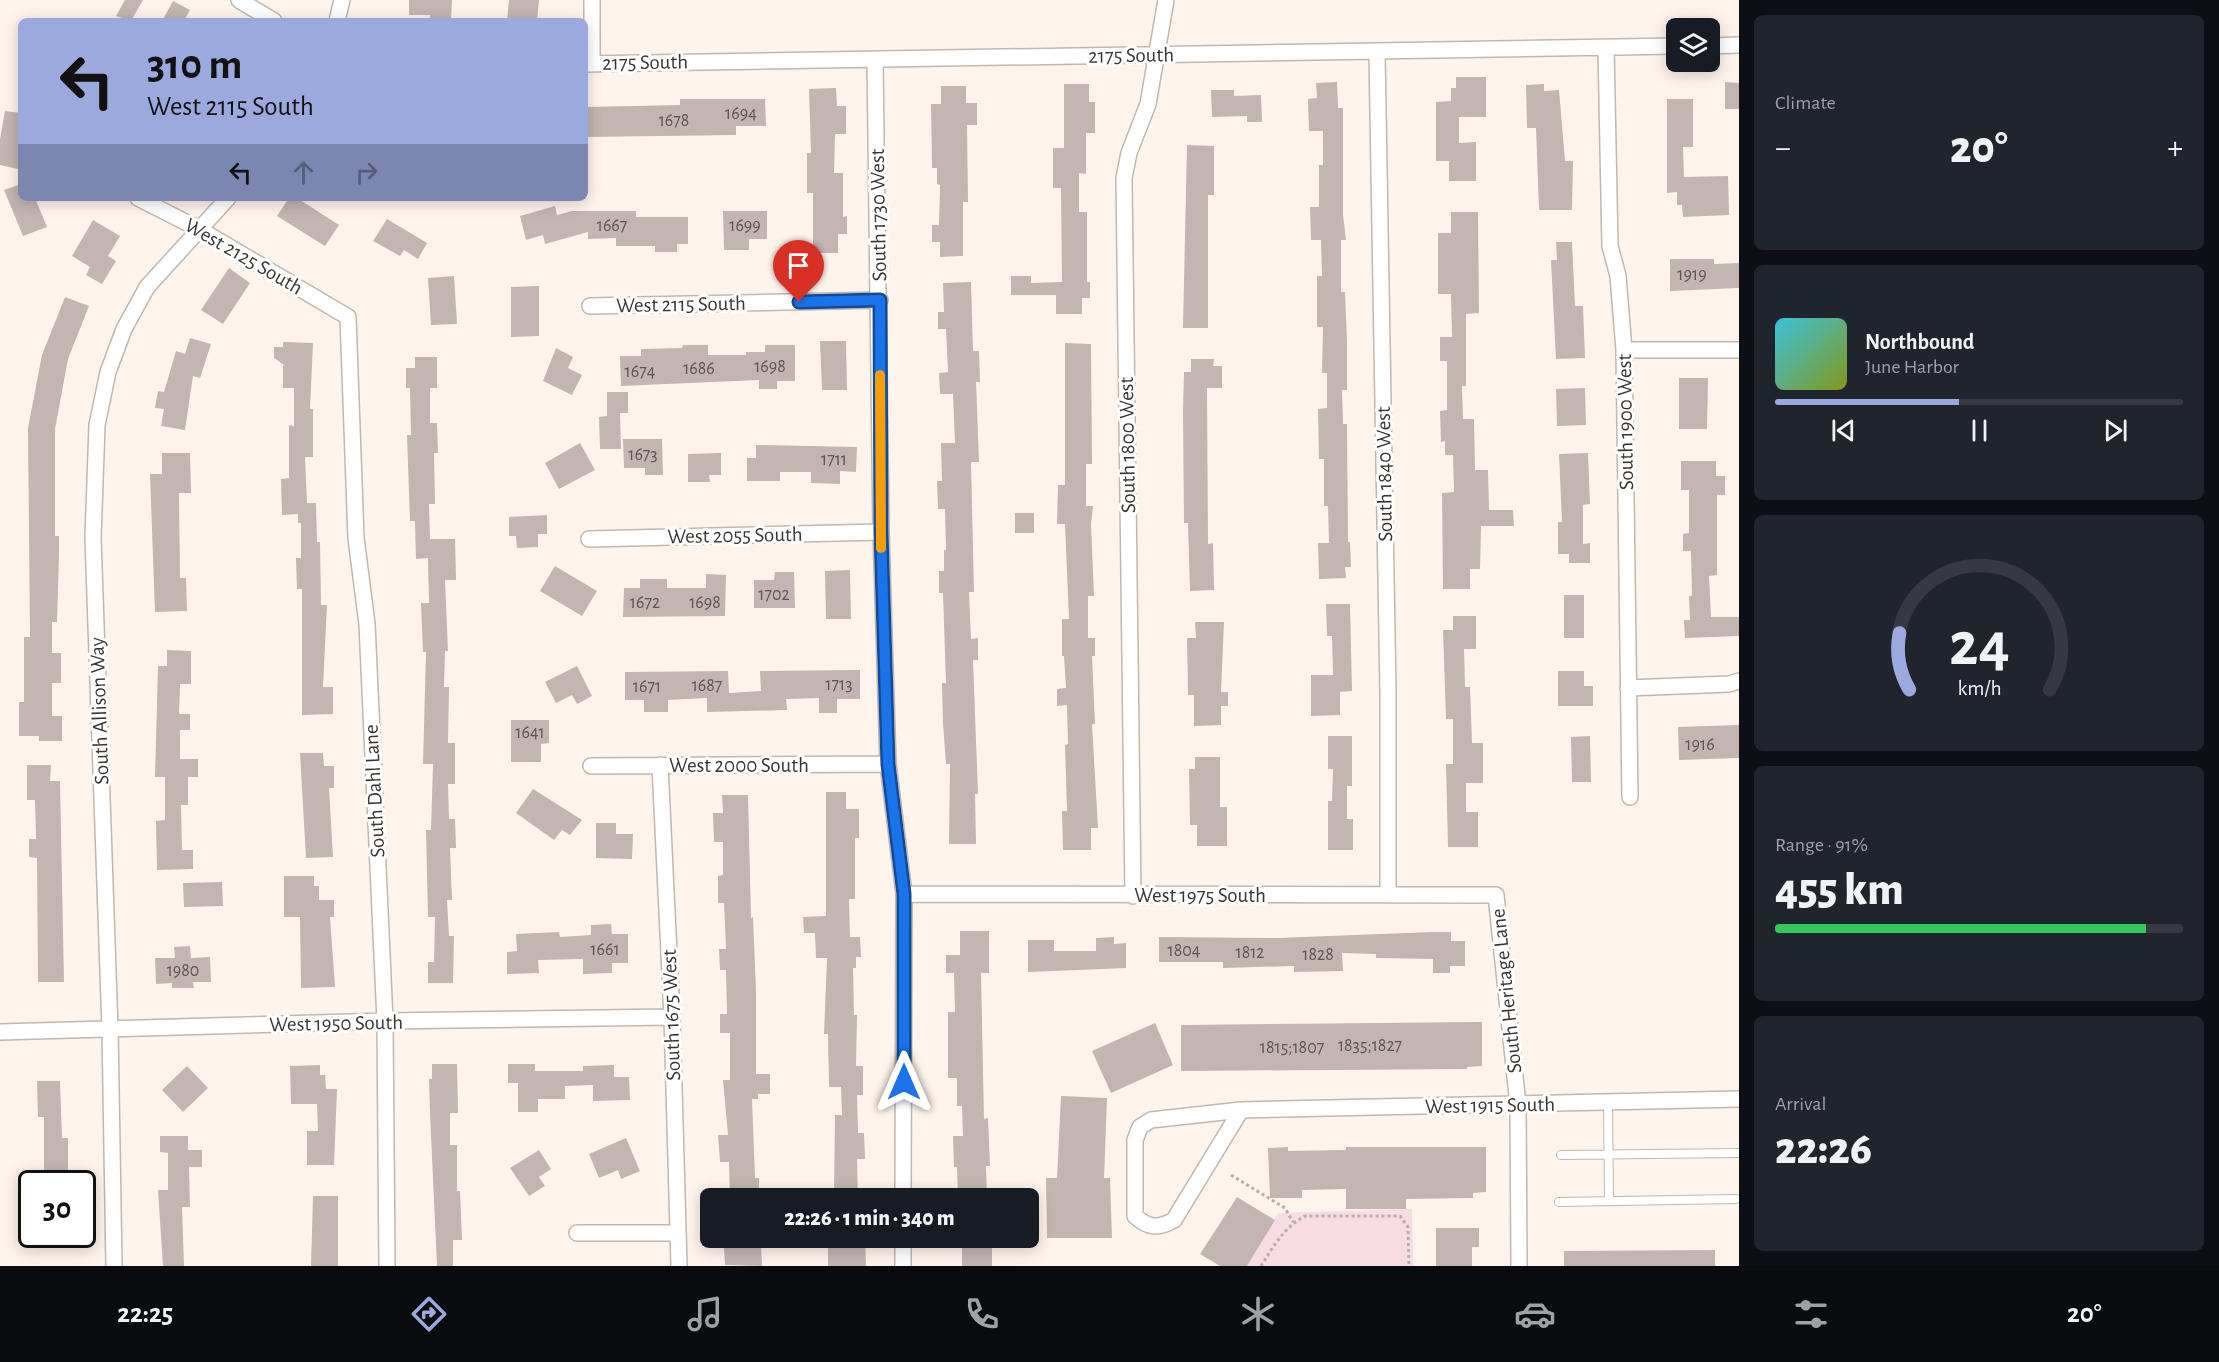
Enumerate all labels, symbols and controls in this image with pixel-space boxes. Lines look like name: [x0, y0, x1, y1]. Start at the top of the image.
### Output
map controls: [1666, 18, 1720, 72]
button: layers: [1666, 18, 1720, 72]
icon: left: [48, 42, 126, 120]
text: 310 m: [147, 44, 242, 86]
street label: 2175 South: [1088, 44, 1174, 67]
street label: 2175 South: [602, 51, 688, 74]
text: West 2115 South: [147, 93, 314, 120]
text: Climate: [1775, 93, 1836, 113]
house number: 1694: [725, 105, 757, 123]
house number: 1678: [659, 112, 689, 130]
text: 20°: [1950, 126, 2008, 171]
text: −: [1775, 132, 1791, 165]
text: +: [2167, 132, 2183, 165]
street label: South 1730 West: [867, 148, 890, 282]
icon: left: [224, 156, 257, 189]
icon: ahead: [287, 156, 320, 189]
icon: right: [350, 156, 383, 189]
street label: West 2125 South: [181, 214, 306, 299]
house number: 1667: [597, 217, 627, 235]
house number: 1699: [729, 217, 761, 235]
pin: [773, 240, 824, 302]
icon: arrive: [782, 249, 815, 282]
house number: 1919: [1677, 266, 1707, 284]
street label: West 2115 South: [616, 293, 746, 316]
text: Northbound: [1865, 331, 1974, 353]
street label: South 1900 West: [1614, 353, 1637, 490]
text: June Harbor: [1865, 357, 1959, 377]
house number: 1698: [754, 358, 786, 376]
house number: 1686: [683, 360, 715, 378]
house number: 1674: [625, 363, 656, 381]
street label: South 1800 West: [1116, 376, 1139, 513]
street label: South 1840 West: [1373, 406, 1396, 542]
icon: previous: [1827, 414, 1860, 447]
icon: pause: [1963, 414, 1996, 447]
icon: next: [2099, 414, 2132, 447]
house number: 1673: [628, 446, 658, 464]
house number: 1711: [821, 451, 847, 469]
street label: West 2055 South: [667, 524, 803, 547]
house number: 1702: [758, 586, 790, 604]
house number: 1672: [630, 594, 660, 612]
house number: 1698: [689, 594, 721, 612]
text: 24: [1949, 614, 2009, 676]
street label: South Allison Way: [86, 637, 113, 785]
house number: 1713: [825, 676, 853, 694]
house number: 1687: [692, 677, 722, 695]
house number: 1671: [633, 678, 661, 696]
text: km/h: [1957, 678, 2001, 699]
street label: South Dahl Lane: [361, 724, 388, 858]
house number: 1641: [515, 724, 545, 742]
house number: 1916: [1685, 736, 1715, 754]
street label: West 2000 South: [669, 755, 809, 776]
text: Range · 91%: [1775, 835, 1868, 855]
text: 455 km: [1775, 868, 1904, 913]
street label: West 1975 South: [1134, 885, 1266, 906]
street label: South Heritage Lane: [1487, 907, 1526, 1074]
house number: 1661: [590, 941, 620, 959]
house number: 1804: [1168, 942, 1201, 960]
house number: 1812: [1235, 944, 1265, 962]
house number: 1828: [1302, 946, 1334, 964]
street label: South 1675 West: [659, 949, 684, 1081]
house number: 1980: [167, 962, 199, 980]
street label: West 1950 South: [269, 1012, 403, 1035]
house number: 1835;1827: [1338, 1037, 1402, 1055]
house number: 1815;1807: [1260, 1039, 1324, 1057]
position arrow: [872, 1050, 936, 1114]
street label: West 1915 South: [1425, 1094, 1555, 1117]
text: Arrival: [1775, 1094, 1826, 1114]
text: 22:26: [1775, 1127, 1872, 1172]
speed limit sign: 30: [18, 1170, 96, 1248]
text: 22:26 · 1 min · 340 m: [784, 1207, 955, 1229]
icon: directions: [408, 1293, 450, 1335]
icon: music: [684, 1293, 726, 1335]
icon: phone: [961, 1293, 1003, 1335]
icon: climate: [1237, 1293, 1279, 1335]
icon: car: [1514, 1293, 1556, 1335]
icon: filters: [1790, 1293, 1832, 1335]
text: 22:25: [117, 1300, 173, 1327]
text: 20°: [2067, 1300, 2102, 1327]

